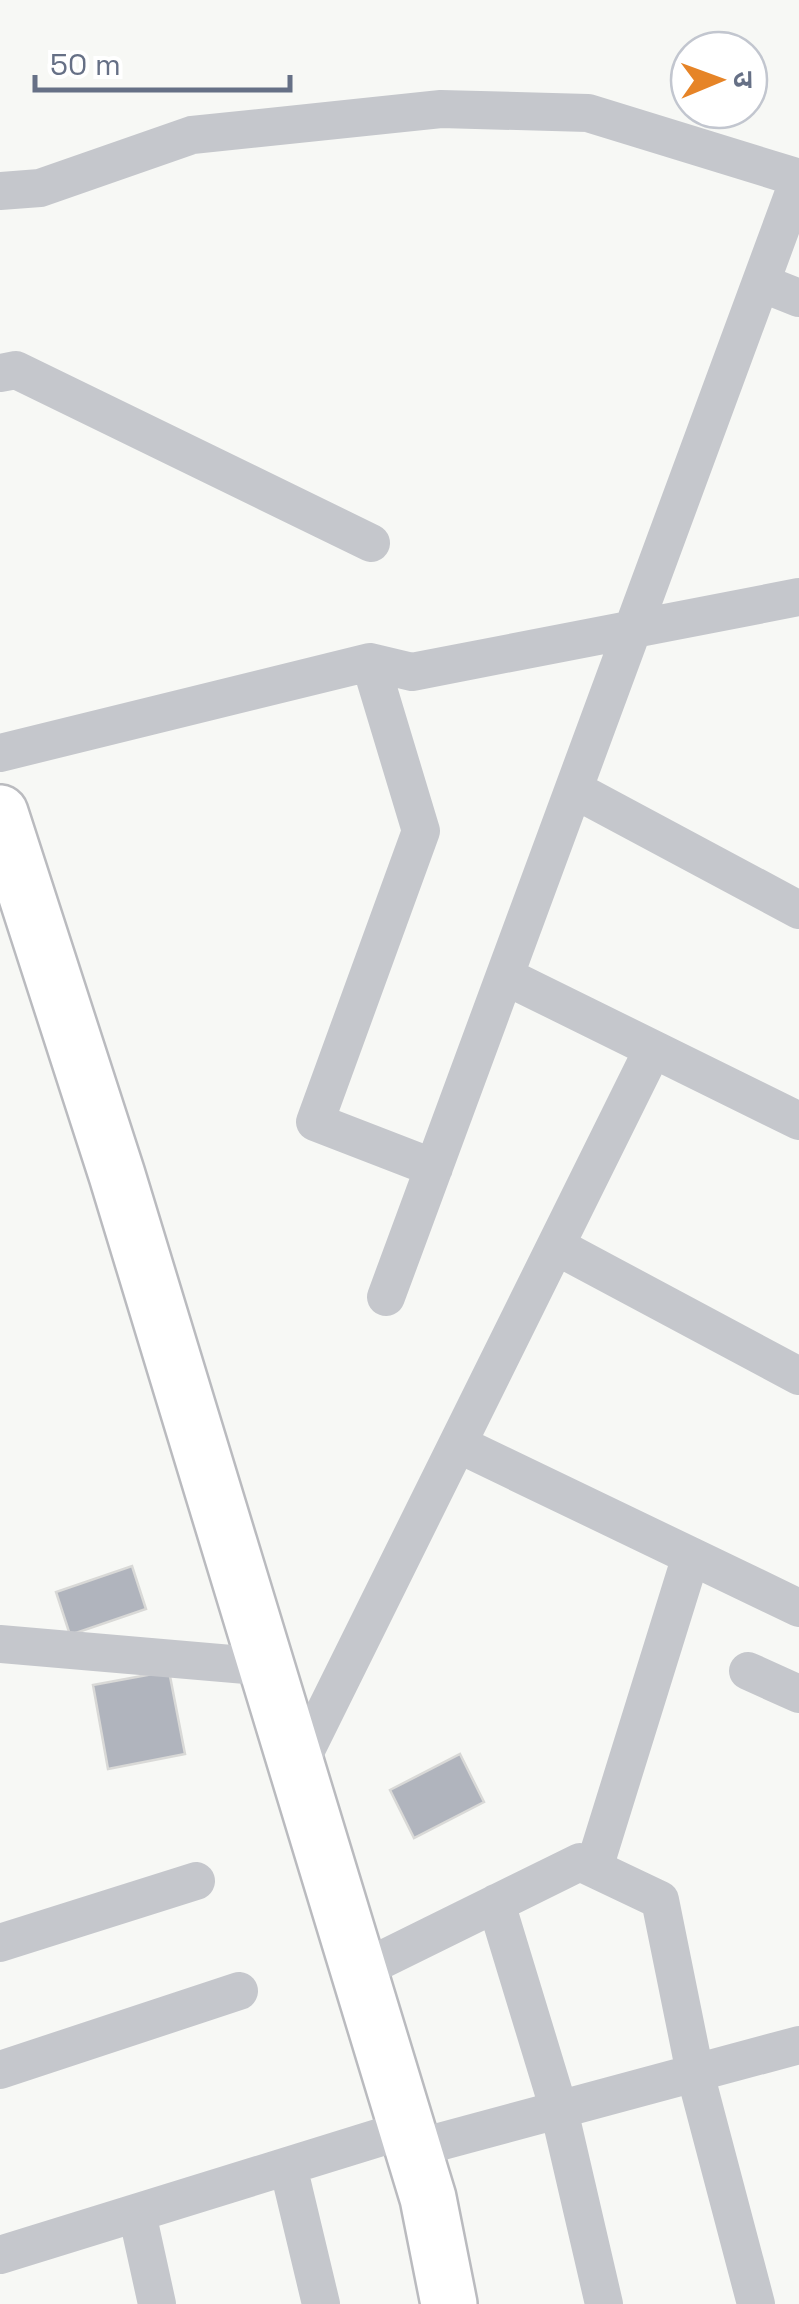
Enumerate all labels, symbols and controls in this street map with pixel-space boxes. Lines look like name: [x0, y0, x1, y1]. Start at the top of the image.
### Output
scale bar: [35, 30, 290, 92]
north arrow: [669, 30, 769, 130]
text: 50 m: [50, 45, 121, 84]
text: उ: [726, 71, 762, 89]

